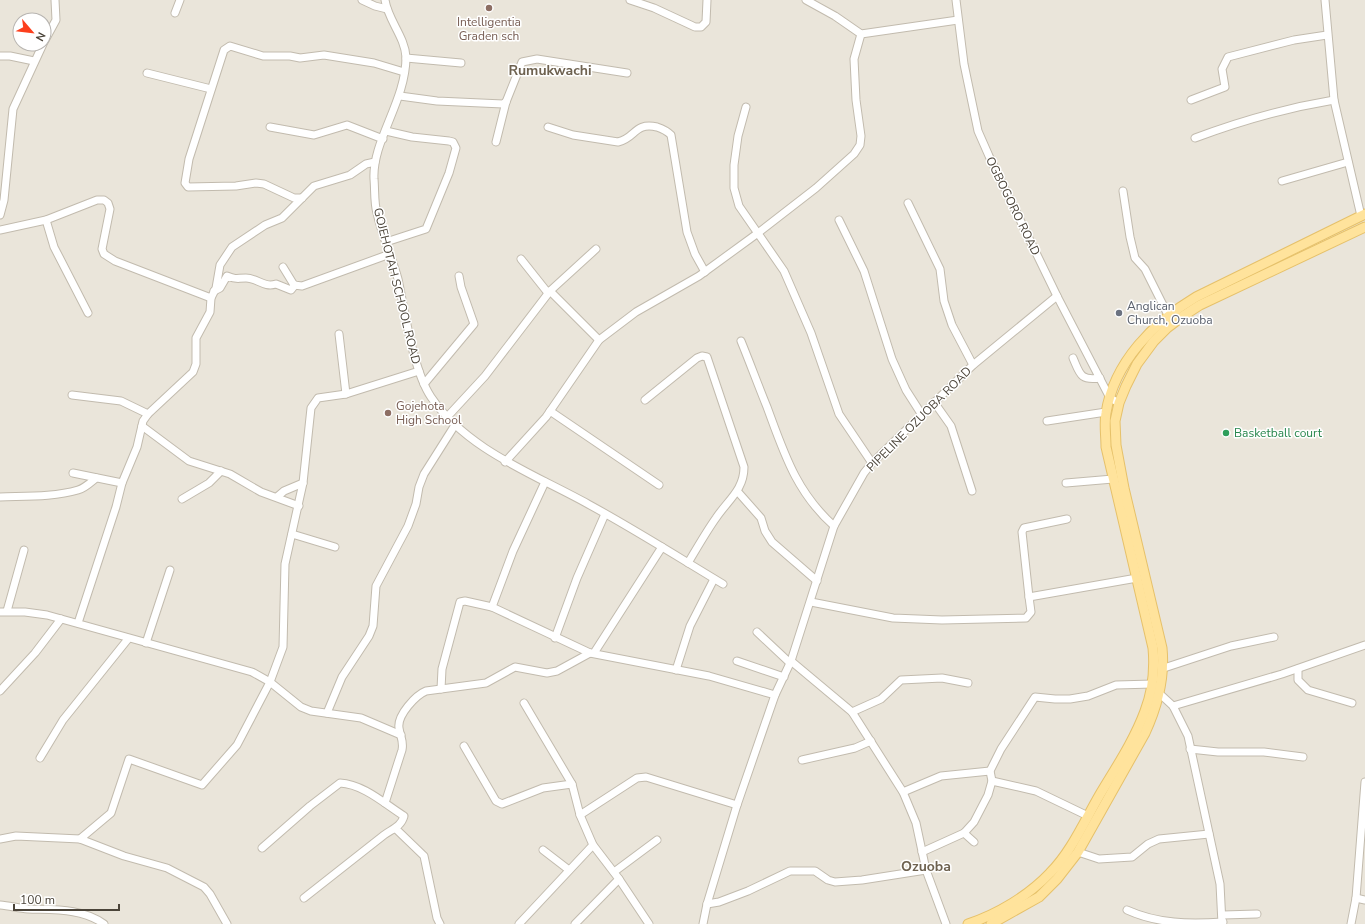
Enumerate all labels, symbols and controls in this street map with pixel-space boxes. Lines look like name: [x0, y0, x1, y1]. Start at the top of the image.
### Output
marker: Intelligentia Graden sch: [484, 3, 494, 13]
north arrow: [12, 12, 52, 52]
place label: Intelligentia Graden sch: [457, 14, 521, 44]
text: N: [32, 29, 49, 44]
district label: Rumukwachi: [508, 61, 592, 80]
street label: OGBOGORO ROAD: [982, 154, 1044, 258]
street label: GOJEHOTAH SCHOOL ROAD: [370, 206, 424, 366]
place label: Anglican Church, Ozuoba: [1127, 298, 1213, 328]
marker: Anglican Church, Ozuoba: [1114, 308, 1124, 318]
street label: PIPELINE OZUOBA ROAD: [863, 363, 975, 475]
place label: Gojehota High School: [396, 398, 462, 428]
marker: Gojehota High School: [383, 408, 393, 418]
place label: Basketball court: [1234, 425, 1323, 441]
marker: Basketball court: [1221, 428, 1231, 438]
district label: Ozuoba: [901, 857, 951, 876]
scale bar: [14, 886, 119, 912]
text: 100 m: [20, 892, 55, 908]

